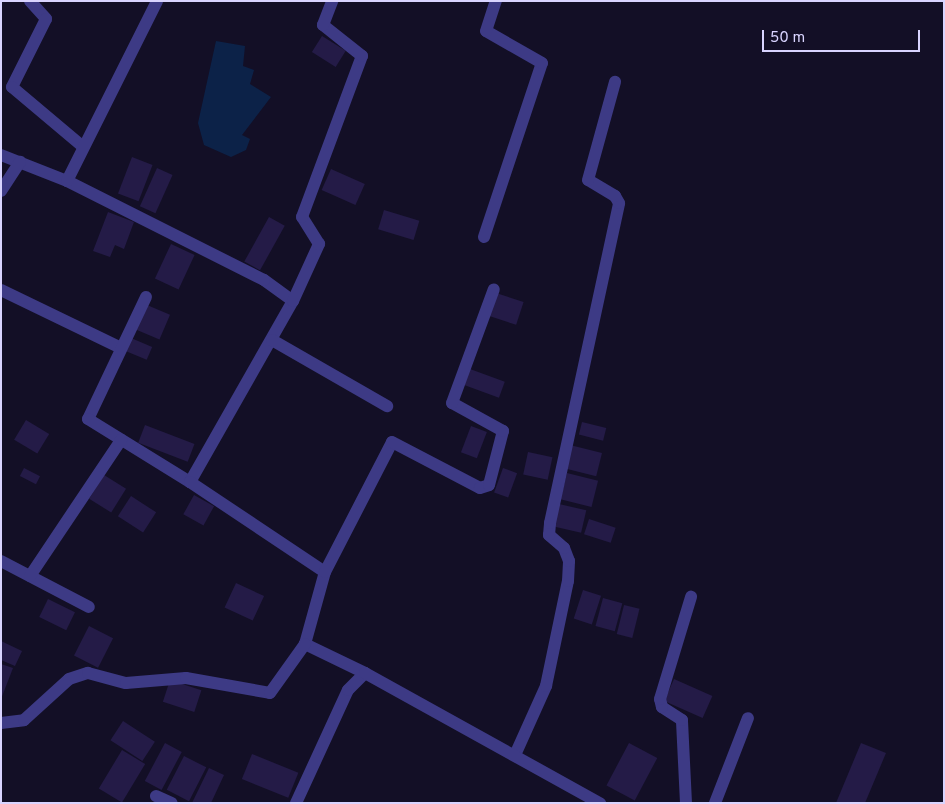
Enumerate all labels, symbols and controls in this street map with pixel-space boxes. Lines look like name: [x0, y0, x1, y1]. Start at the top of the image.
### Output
scale bar: [765, 20, 922, 52]
text: 50 m: [770, 29, 805, 48]

